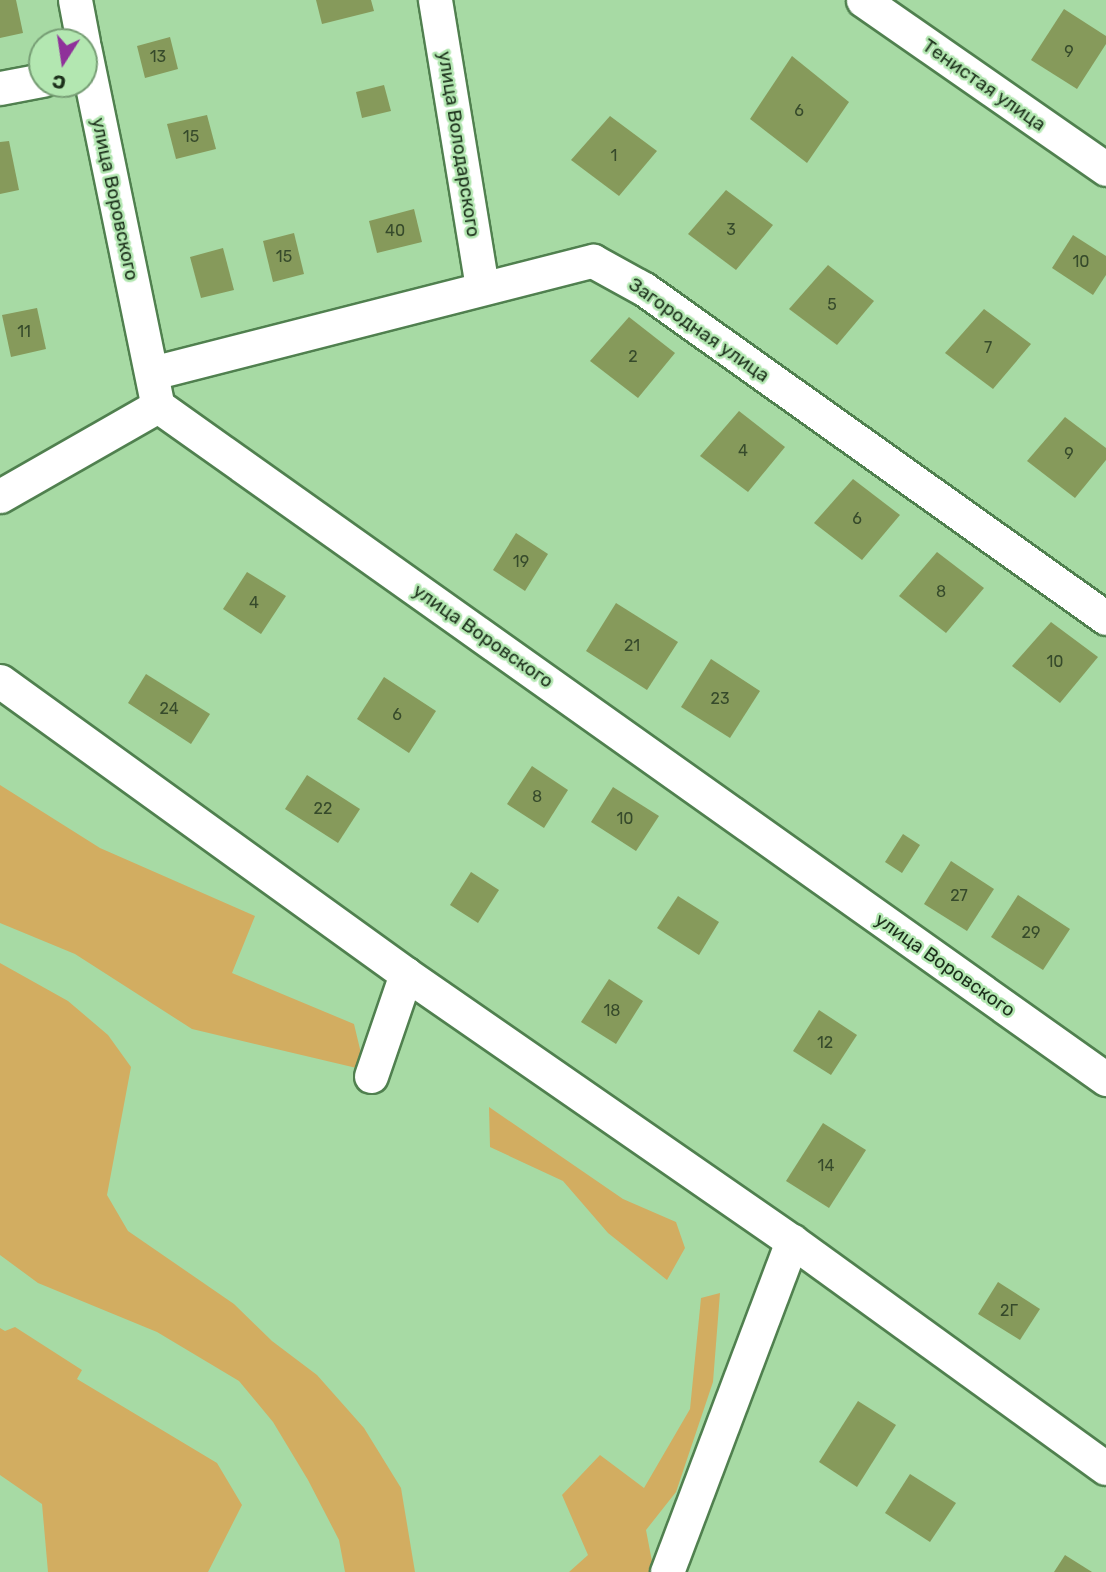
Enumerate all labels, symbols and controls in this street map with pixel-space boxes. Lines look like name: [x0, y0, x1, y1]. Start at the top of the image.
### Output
north arrow: [28, 28, 98, 98]
street label: Тенистая улица: [918, 34, 1050, 136]
house number: 9: [1064, 42, 1074, 62]
house number: 13: [150, 47, 166, 67]
street label: улица Володарского: [433, 49, 485, 239]
text: С: [50, 69, 68, 95]
house number: 6: [794, 101, 804, 121]
street label: улица Воровского: [87, 116, 143, 282]
house number: 15: [183, 127, 199, 147]
house number: 1: [611, 146, 617, 166]
house number: 3: [726, 220, 736, 240]
house number: 40: [385, 221, 405, 241]
house number: 15: [276, 247, 292, 267]
house number: 10: [1072, 252, 1090, 272]
street label: Загородная улица: [624, 273, 774, 387]
house number: 5: [827, 295, 837, 315]
house number: 11: [17, 322, 31, 342]
house number: 7: [984, 338, 992, 358]
house number: 2: [628, 347, 638, 367]
house number: 4: [738, 441, 748, 461]
house number: 9: [1064, 444, 1074, 464]
house number: 6: [852, 509, 862, 529]
house number: 19: [513, 552, 529, 572]
street label: улица Воровского: [409, 579, 557, 693]
house number: 8: [936, 582, 946, 602]
house number: 4: [249, 593, 259, 613]
house number: 21: [624, 636, 640, 656]
house number: 10: [1046, 652, 1064, 672]
house number: 23: [710, 689, 730, 709]
house number: 24: [159, 699, 179, 719]
house number: 6: [392, 705, 402, 725]
house number: 8: [532, 787, 542, 807]
house number: 22: [314, 799, 332, 819]
house number: 10: [616, 809, 634, 829]
house number: 27: [950, 886, 968, 906]
street label: улица Воровского: [871, 908, 1019, 1022]
house number: 29: [1022, 923, 1040, 943]
house number: 18: [603, 1001, 621, 1021]
house number: 12: [817, 1033, 833, 1053]
house number: 14: [818, 1156, 834, 1176]
house number: 2Г: [1000, 1301, 1018, 1321]

